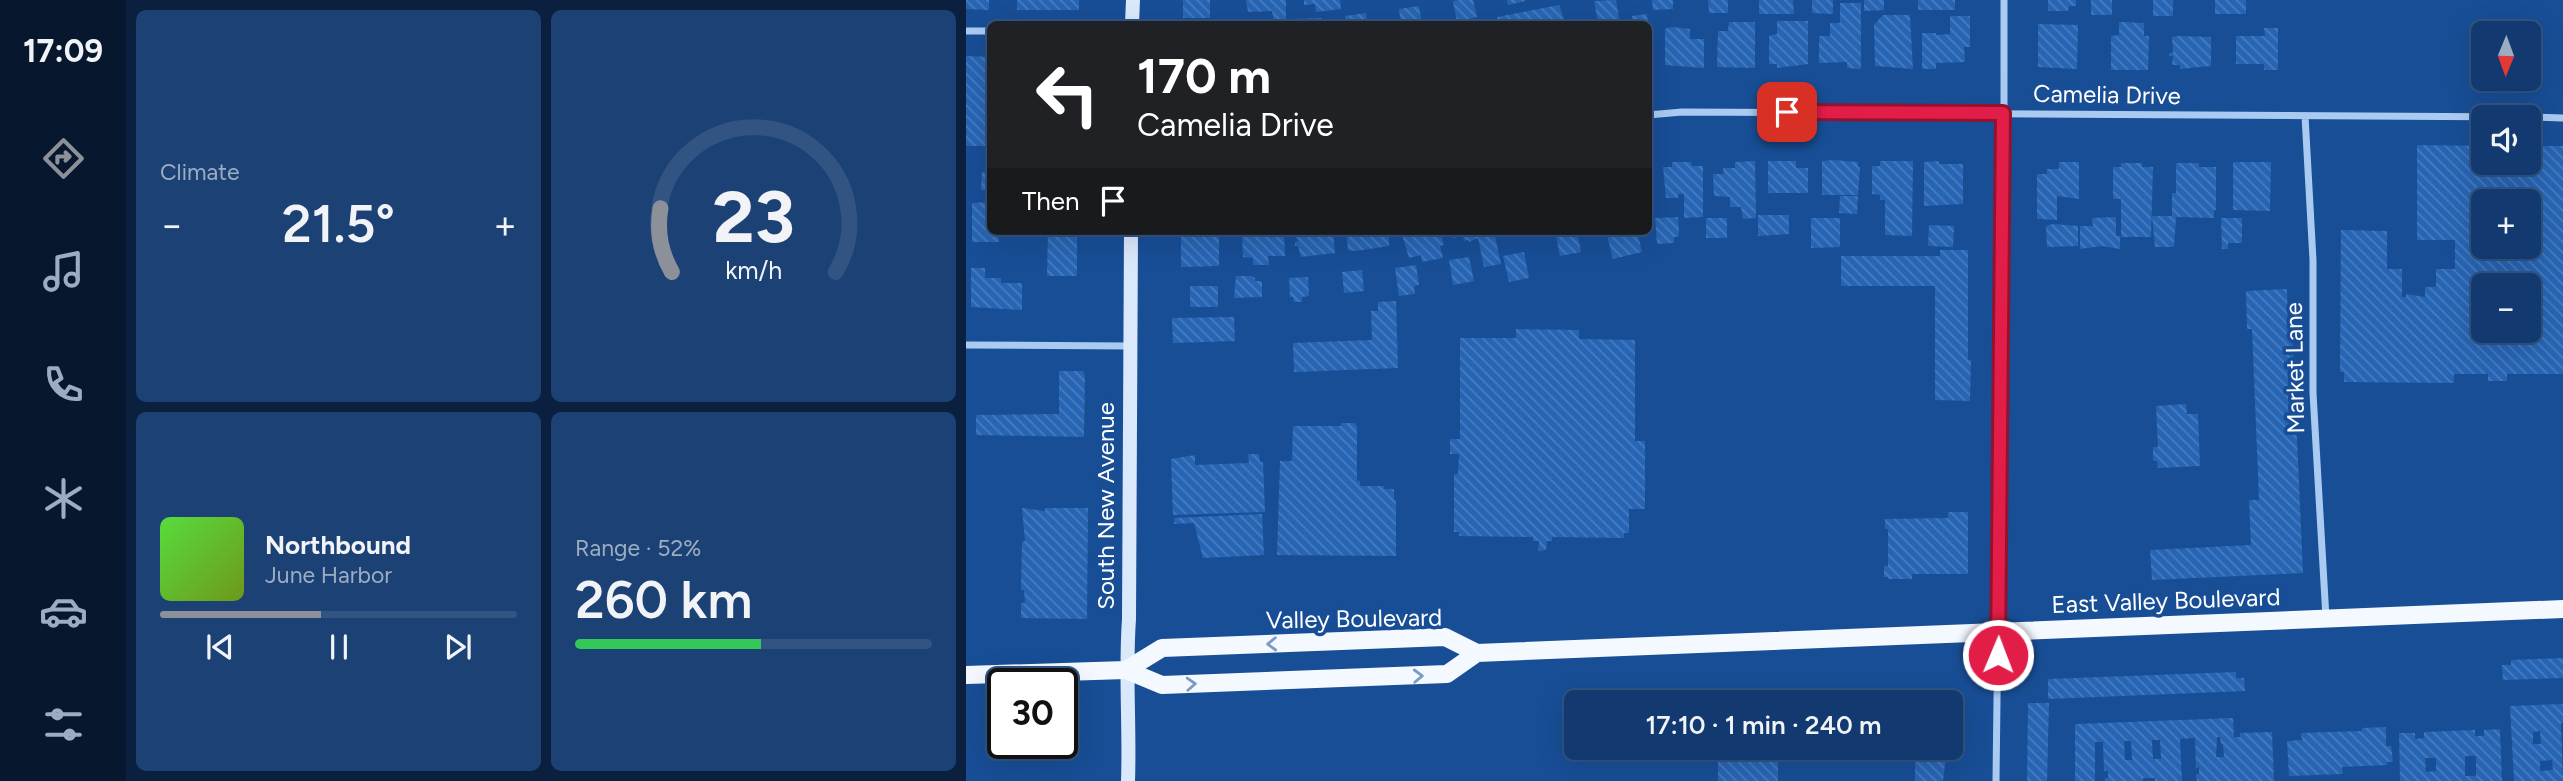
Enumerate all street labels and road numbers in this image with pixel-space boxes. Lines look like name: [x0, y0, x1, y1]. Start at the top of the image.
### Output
street label: Camelia Drive: [2033, 79, 2181, 110]
street label: Market Lane: [2279, 302, 2310, 434]
street label: South New Avenue: [1091, 402, 1120, 610]
street label: East Valley Boulevard: [2051, 582, 2281, 619]
street label: Valley Boulevard: [1266, 602, 1442, 635]

